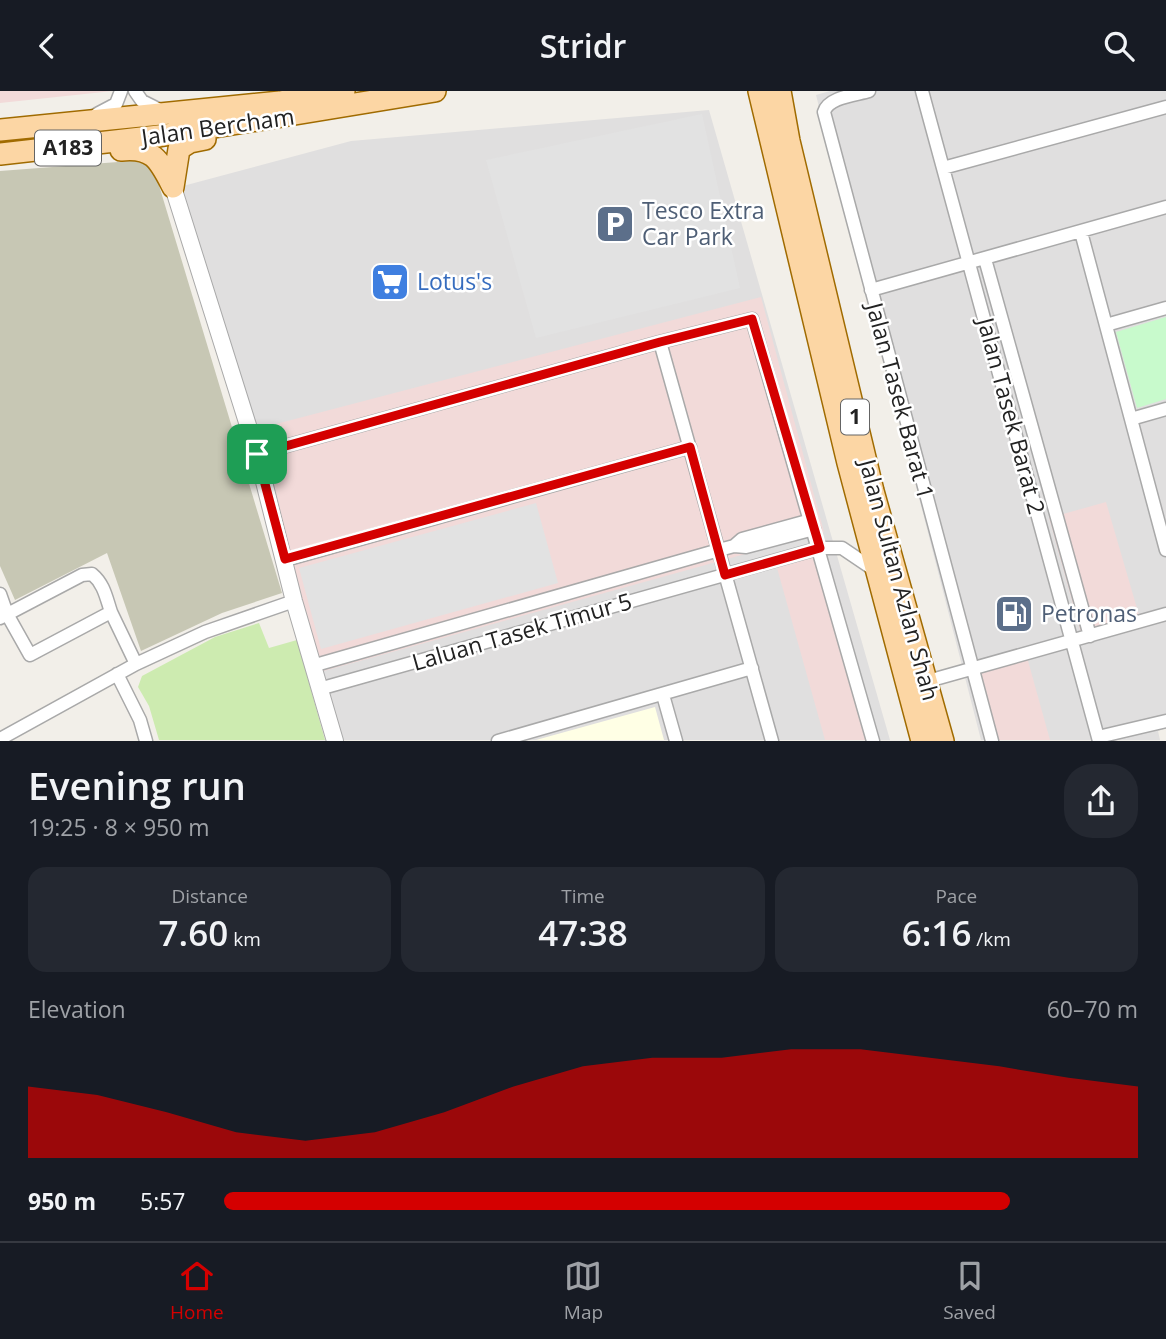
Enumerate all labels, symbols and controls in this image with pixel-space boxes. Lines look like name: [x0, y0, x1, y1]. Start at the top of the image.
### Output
text: Stridr: [540, 24, 626, 67]
icon: back: [28, 27, 66, 65]
icon: search: [1100, 27, 1138, 65]
street label: Jalan Bercham: [137, 99, 296, 153]
road number: A183: [35, 131, 101, 165]
place label: Tesco Extra Car Park: [642, 194, 765, 252]
parking icon: Tesco Extra Car Park: [594, 203, 636, 245]
supermarket icon: Lotus's: [369, 261, 411, 303]
place label: Lotus's: [417, 265, 492, 297]
street label: Jalan Tasek Barat 1: [859, 297, 943, 503]
street label: Jalan Tasek Barat 2: [970, 312, 1054, 518]
road number: 1: [841, 399, 869, 435]
pin: [227, 424, 287, 484]
icon: arrive: [238, 435, 276, 473]
street label: Jalan Sultan Azlan Shah: [852, 454, 948, 704]
street label: Laluan Tasek Timur 5: [408, 584, 635, 678]
fuel station icon: Petronas: [993, 593, 1035, 635]
place label: Petronas: [1041, 597, 1137, 629]
text: Evening run: [28, 759, 246, 811]
button: share: [1064, 764, 1138, 838]
text: 19:25 · 8 × 950 m: [28, 811, 210, 843]
text: Distance: [171, 883, 248, 909]
text: Time: [561, 883, 605, 909]
text: Pace: [935, 883, 977, 909]
text: 7.60: [159, 909, 228, 956]
text: 47:38: [538, 909, 628, 956]
text: 6:16: [902, 909, 971, 956]
text: km: [228, 926, 261, 952]
text: /km: [971, 926, 1011, 952]
text: Elevation: [28, 993, 126, 1025]
text: 60–70 m: [1047, 993, 1138, 1025]
text: 950 m: [28, 1185, 96, 1217]
text: 5:57: [140, 1185, 186, 1217]
tab: Home: [170, 1257, 224, 1325]
tab: Map: [564, 1257, 603, 1325]
tab: Saved: [943, 1257, 996, 1325]

